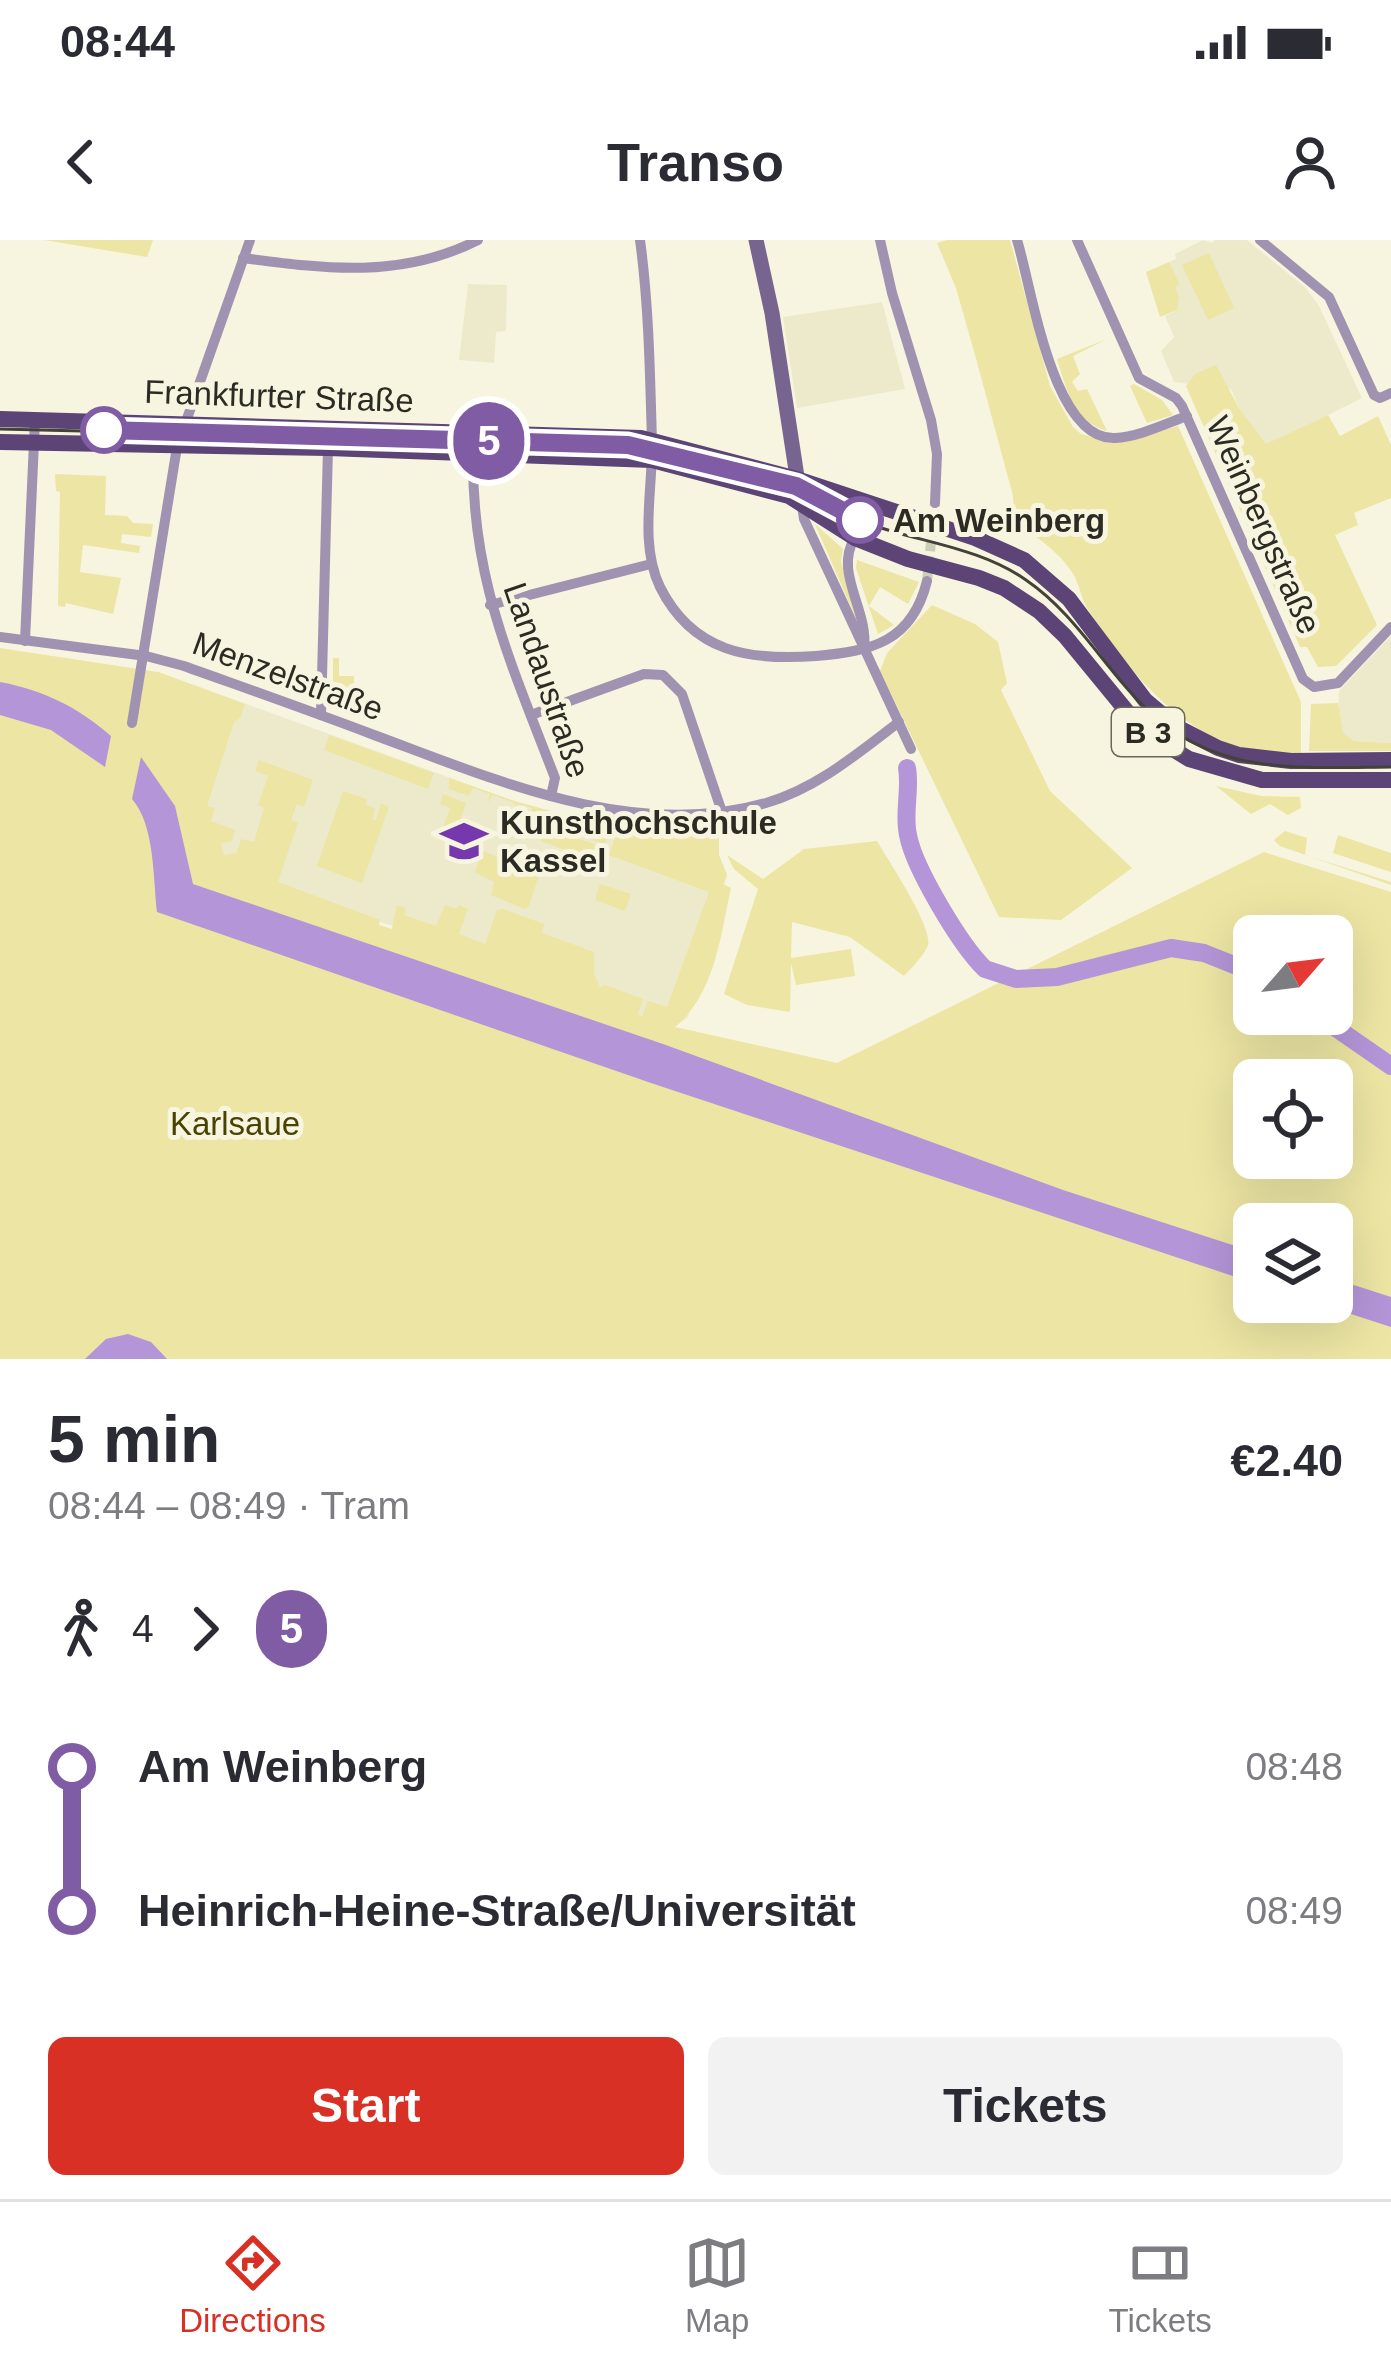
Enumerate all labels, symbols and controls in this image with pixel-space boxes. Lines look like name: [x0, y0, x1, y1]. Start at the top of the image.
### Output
text: 08:44: [60, 16, 175, 67]
icon: back: [48, 129, 114, 195]
icon: person: [1277, 129, 1343, 195]
text: Transo: [607, 132, 784, 192]
street label: Frankfurter Straße: [144, 373, 414, 419]
line badge: 5: [450, 402, 528, 480]
unlabelled marker: [82, 408, 126, 452]
street label: Weinbergstraße: [1199, 411, 1329, 639]
text: 5: [477, 417, 501, 464]
marker: Am Weinberg: [838, 498, 882, 542]
place label: Am Weinberg: [893, 502, 1105, 539]
street label: Landaustraße: [496, 578, 598, 782]
street label: Menzelstraße: [188, 624, 388, 728]
road number: B 3: [1112, 708, 1184, 756]
place label: Kunsthochschule Kassel: [500, 804, 777, 879]
school or university icon: Kunsthochschule Kassel: [439, 816, 489, 866]
north arrow: [1233, 915, 1353, 1035]
map controls: [1233, 915, 1353, 1323]
button: locate: [1233, 1059, 1353, 1179]
park label: Karlsaue: [170, 1105, 300, 1142]
button: layers: [1233, 1203, 1353, 1323]
text: 5 min: [48, 1402, 220, 1476]
text: €2.40: [1230, 1435, 1343, 1486]
text: 08:44 – 08:49 · Tram: [48, 1484, 410, 1527]
icon: walk: [48, 1596, 114, 1662]
icon: forward: [172, 1596, 238, 1662]
text: 5: [280, 1605, 303, 1652]
text: 4: [132, 1607, 154, 1650]
text: Am Weinberg: [138, 1741, 427, 1792]
text: 08:48: [1245, 1745, 1343, 1788]
text: Heinrich-Heine-Straße/Universität: [138, 1885, 856, 1936]
text: 08:49: [1245, 1889, 1343, 1932]
button: Start: [48, 2037, 684, 2175]
button: Tickets: [708, 2037, 1343, 2175]
tab: Directions: [179, 2230, 326, 2340]
tab: Map: [684, 2230, 750, 2340]
tab: Tickets: [1109, 2230, 1212, 2340]

